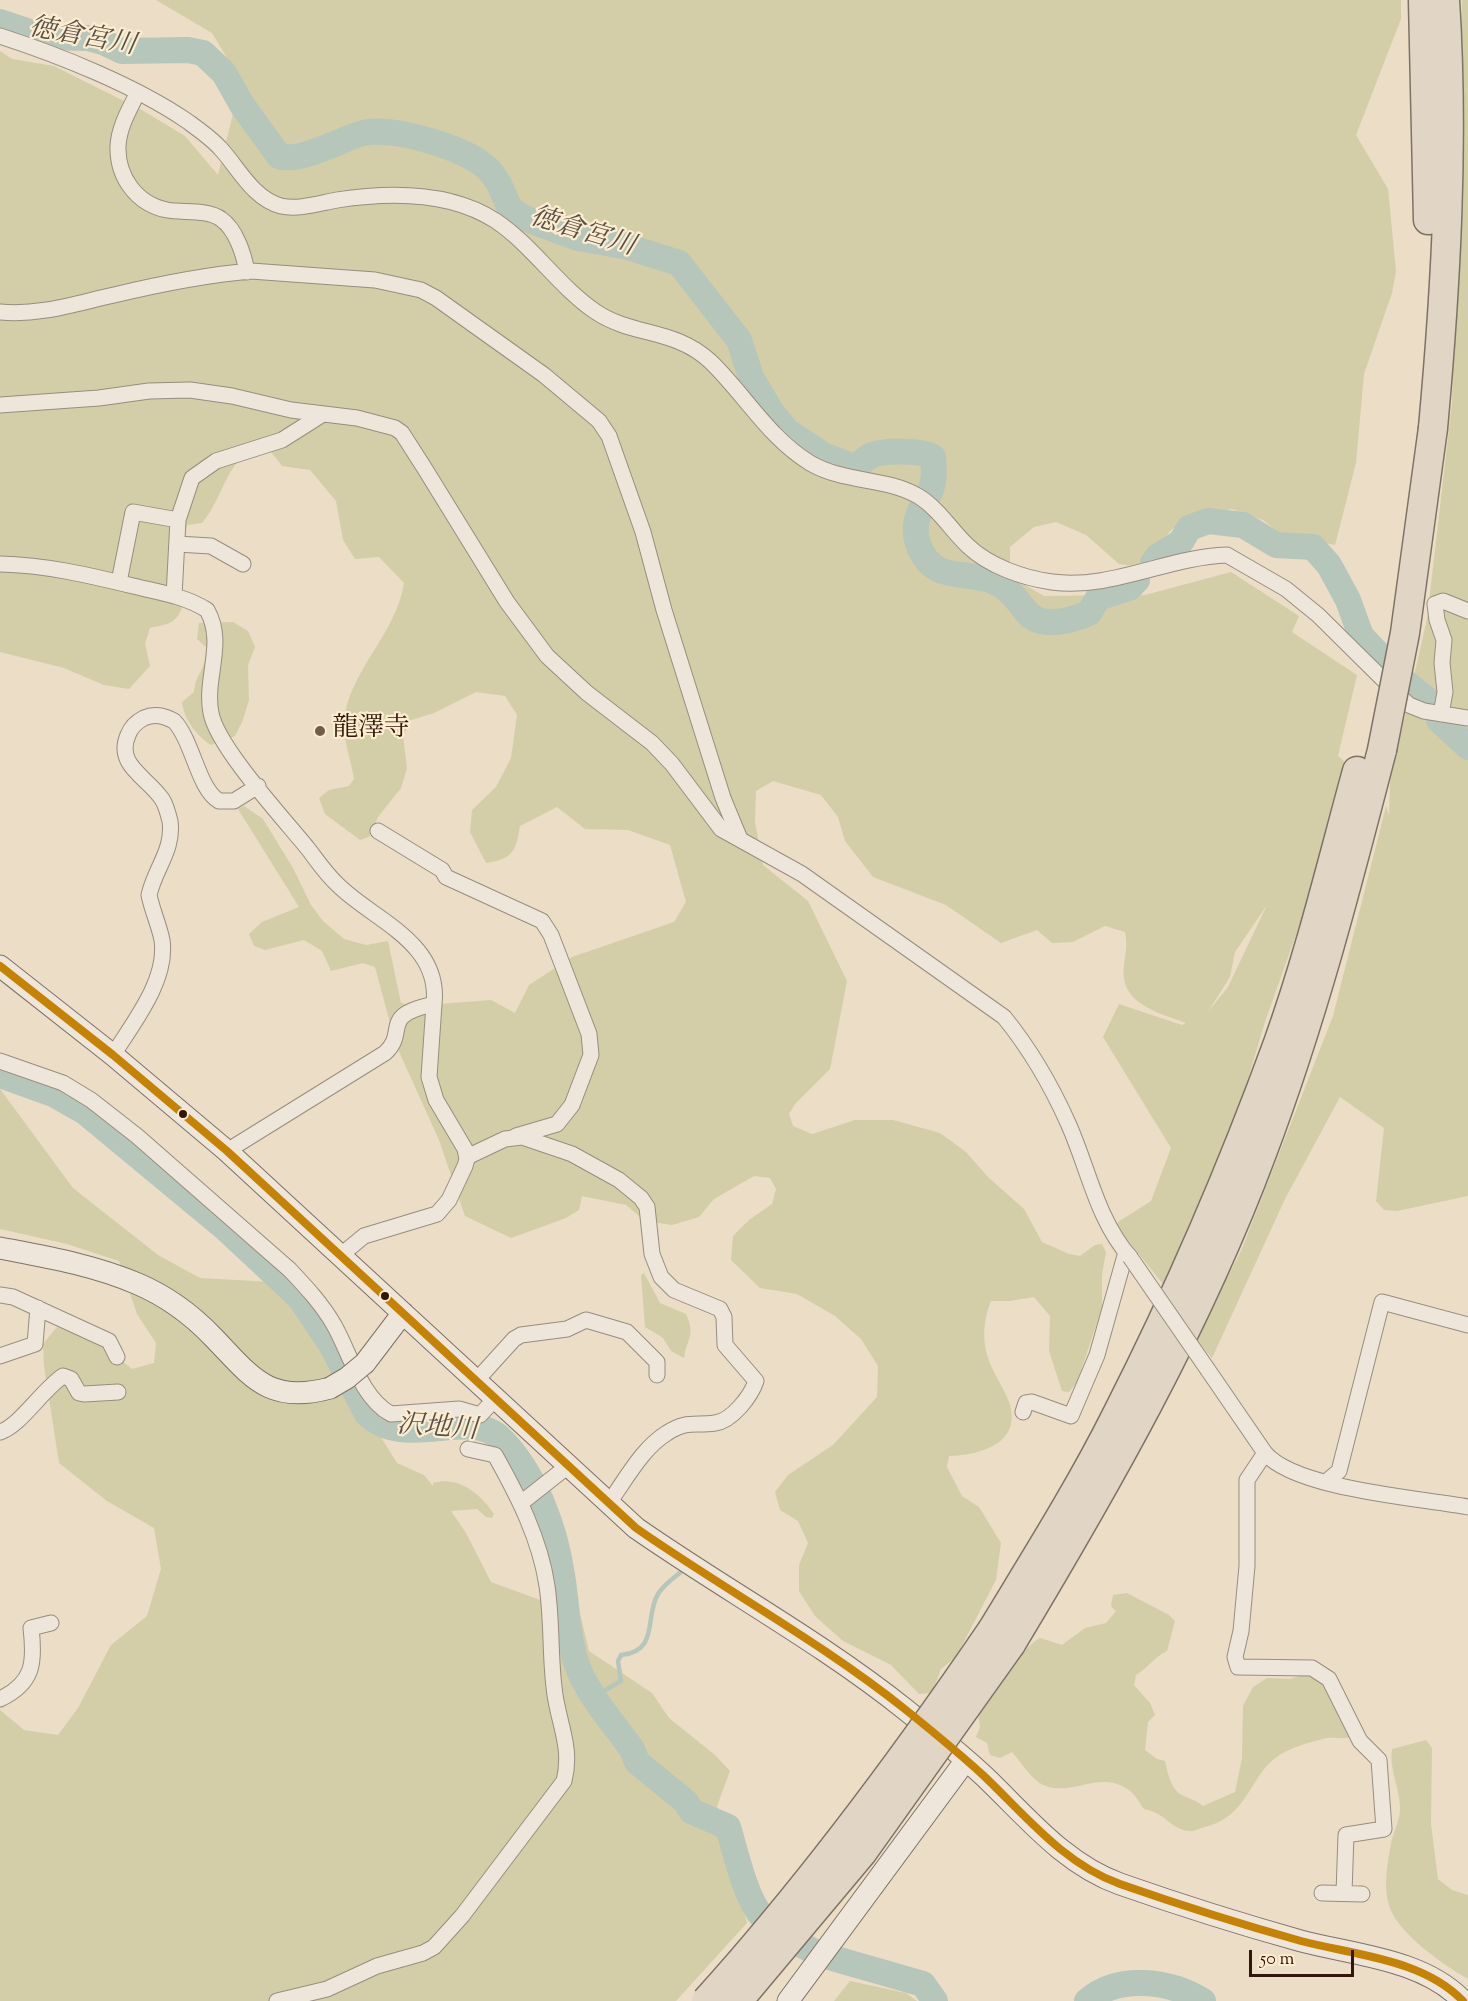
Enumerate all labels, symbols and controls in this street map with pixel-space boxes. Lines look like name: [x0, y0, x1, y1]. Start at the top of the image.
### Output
water label: 徳倉宮川: [26, 14, 138, 64]
water label: 徳倉宮川: [526, 203, 638, 265]
place label: 龍澤寺: [332, 715, 410, 747]
marker: 龍澤寺: [313, 724, 327, 738]
unlabelled marker: [177, 1108, 189, 1120]
unlabelled marker: [379, 1290, 391, 1302]
water label: 沢地川: [395, 1411, 479, 1449]
scale bar: [1252, 1938, 1357, 1976]
text: 50 m: [1260, 1947, 1294, 1973]

